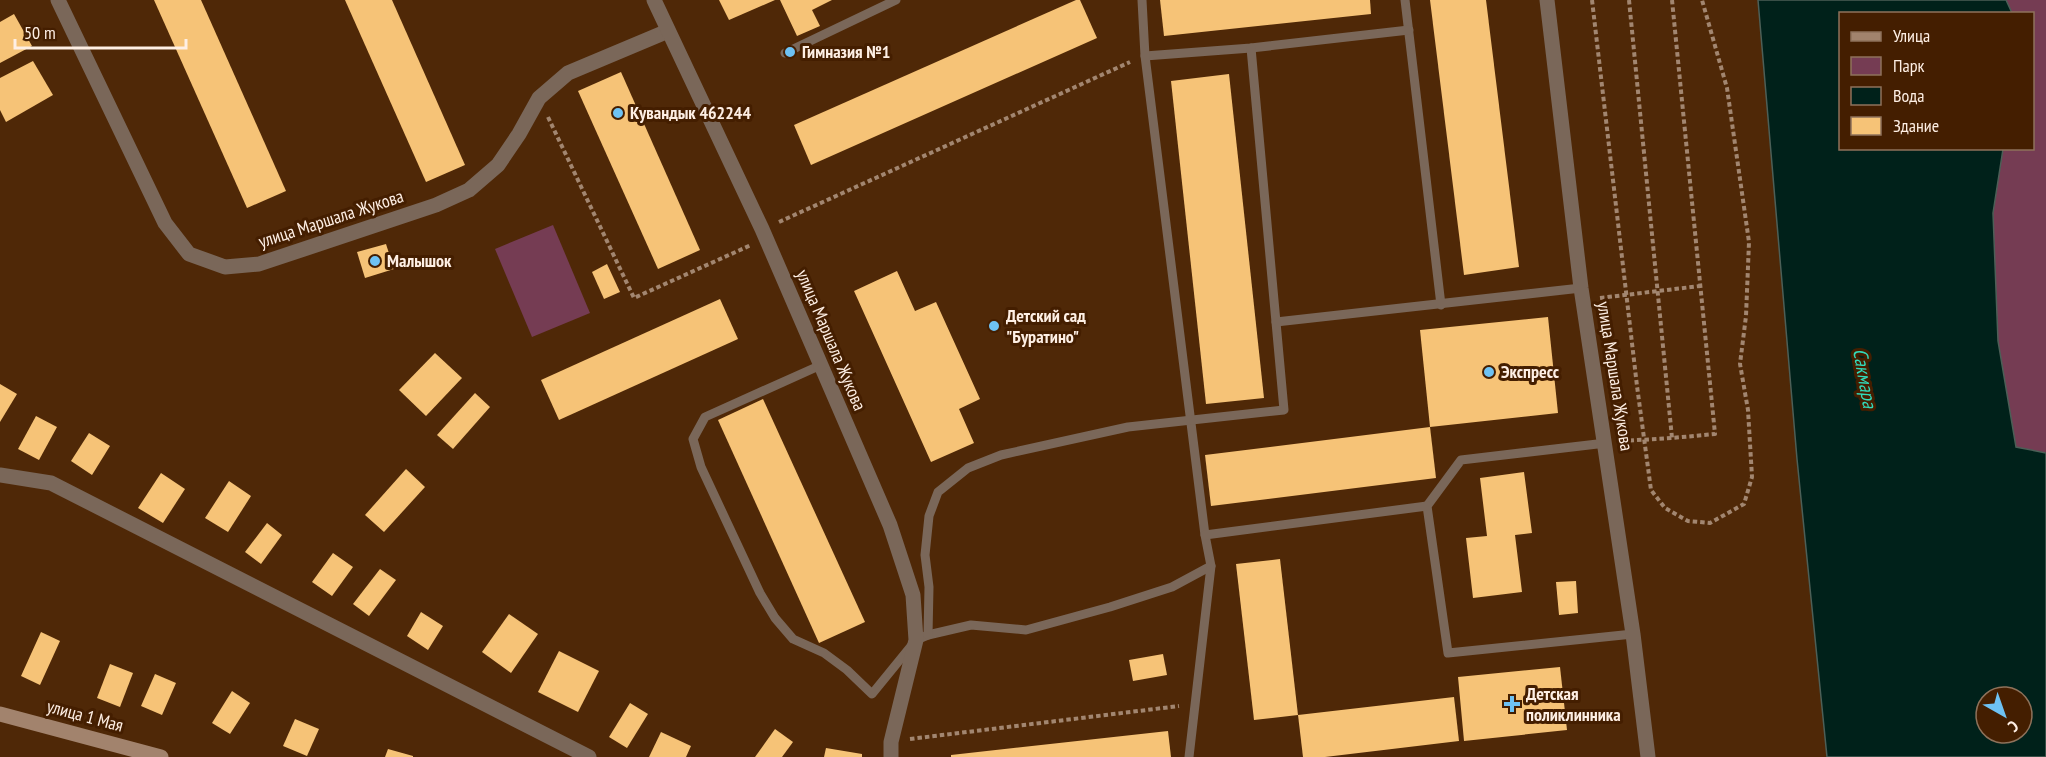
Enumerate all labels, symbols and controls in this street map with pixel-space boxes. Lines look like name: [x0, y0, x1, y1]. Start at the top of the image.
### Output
scale bar: [15, 12, 186, 50]
legend: [1839, 12, 2034, 150]
text: 50 m: [24, 21, 56, 44]
text: Улица: [1893, 24, 1930, 47]
place label: Гимназия №1: [802, 40, 890, 63]
marker: Гимназия №1: [783, 45, 797, 59]
text: Парк: [1893, 54, 1924, 77]
text: Вода: [1893, 84, 1924, 107]
place label: Кувандык 462244: [630, 101, 751, 124]
marker: Кувандык 462244: [611, 106, 625, 120]
text: Здание: [1893, 114, 1939, 137]
street label: улица Маршала Жукова: [256, 184, 406, 253]
place label: Малышок: [387, 249, 452, 272]
marker: Малышок: [368, 254, 382, 268]
street label: улица Маршала Жукова: [791, 266, 872, 414]
street label: улица Маршала Жукова: [1592, 300, 1639, 452]
place label: Детский сад "Буратино": [1006, 304, 1086, 348]
marker: Детский сад "Буратино": [987, 319, 1001, 333]
water label: Сакмара: [1847, 346, 1883, 411]
place label: Экспресс: [1501, 360, 1560, 383]
marker: Экспресс: [1482, 365, 1496, 379]
place label: Детская поликлинника: [1526, 682, 1621, 726]
north arrow: [1974, 685, 2034, 745]
street label: улица 1 Мая: [44, 694, 126, 737]
marker: Детская поликлинника: [1503, 695, 1521, 713]
text: С: [2004, 716, 2023, 737]

